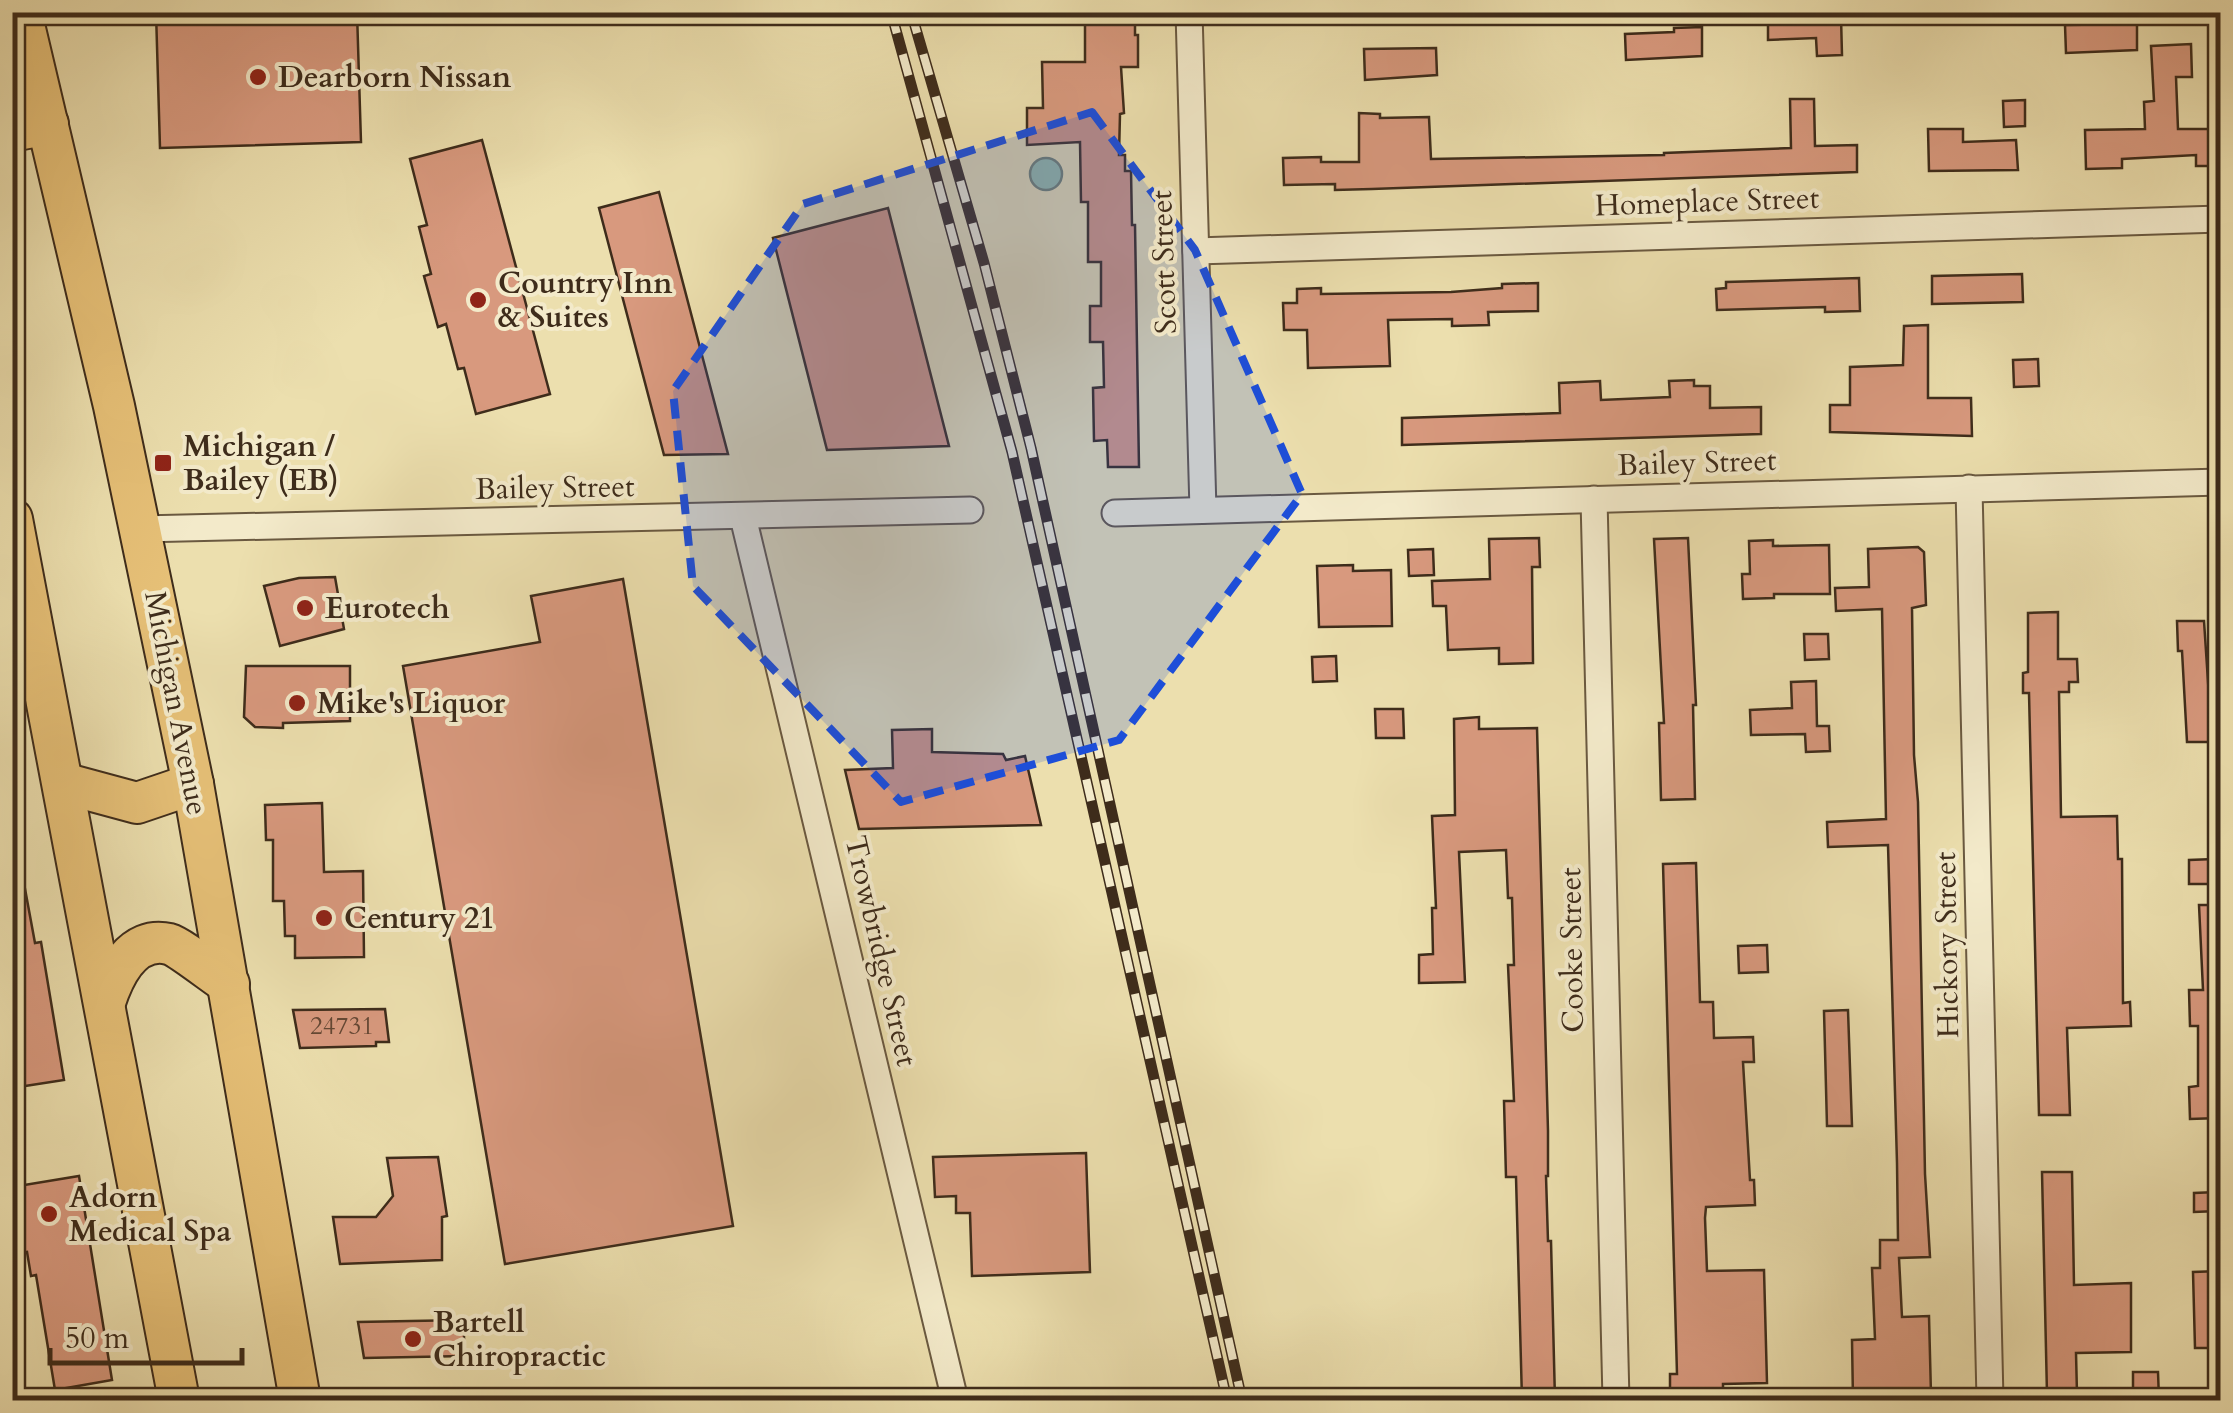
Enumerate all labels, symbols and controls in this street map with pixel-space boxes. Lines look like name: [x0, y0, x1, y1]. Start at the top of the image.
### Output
place label: Dearborn Nissan: [278, 57, 511, 98]
marker: Dearborn Nissan: [247, 66, 269, 88]
street label: Homeplace Street: [1594, 178, 1820, 226]
street label: Scott Street: [1141, 189, 1187, 335]
place label: Country Inn & Suites: [498, 263, 672, 338]
marker: Country Inn & Suites: [467, 289, 489, 311]
place label: Michigan / Bailey (EB): [183, 426, 339, 501]
street label: Bailey Street: [1617, 440, 1778, 486]
marker: Michigan / Bailey (EB): [152, 452, 174, 474]
street label: Bailey Street: [475, 466, 635, 510]
street label: Michigan Avenue: [134, 587, 218, 819]
place label: Eurotech: [325, 588, 450, 629]
marker: Eurotech: [294, 597, 316, 619]
place label: Mike's Liquor: [317, 683, 506, 724]
marker: Mike's Liquor: [286, 692, 308, 714]
street label: Trowbridge Street: [835, 832, 928, 1071]
street label: Hickory Street: [1925, 851, 1969, 1039]
street label: Cooke Street: [1550, 866, 1594, 1033]
place label: Century 21: [344, 898, 495, 939]
marker: Century 21: [313, 907, 335, 929]
house number: 24731: [310, 1009, 374, 1043]
place label: Adorn Medical Spa: [69, 1177, 232, 1252]
marker: Adorn Medical Spa: [38, 1203, 60, 1225]
place label: Bartell Chiropractic: [433, 1302, 606, 1377]
scale bar: [50, 1303, 242, 1365]
text: 50 m: [65, 1318, 130, 1359]
marker: Bartell Chiropractic: [402, 1328, 424, 1350]

